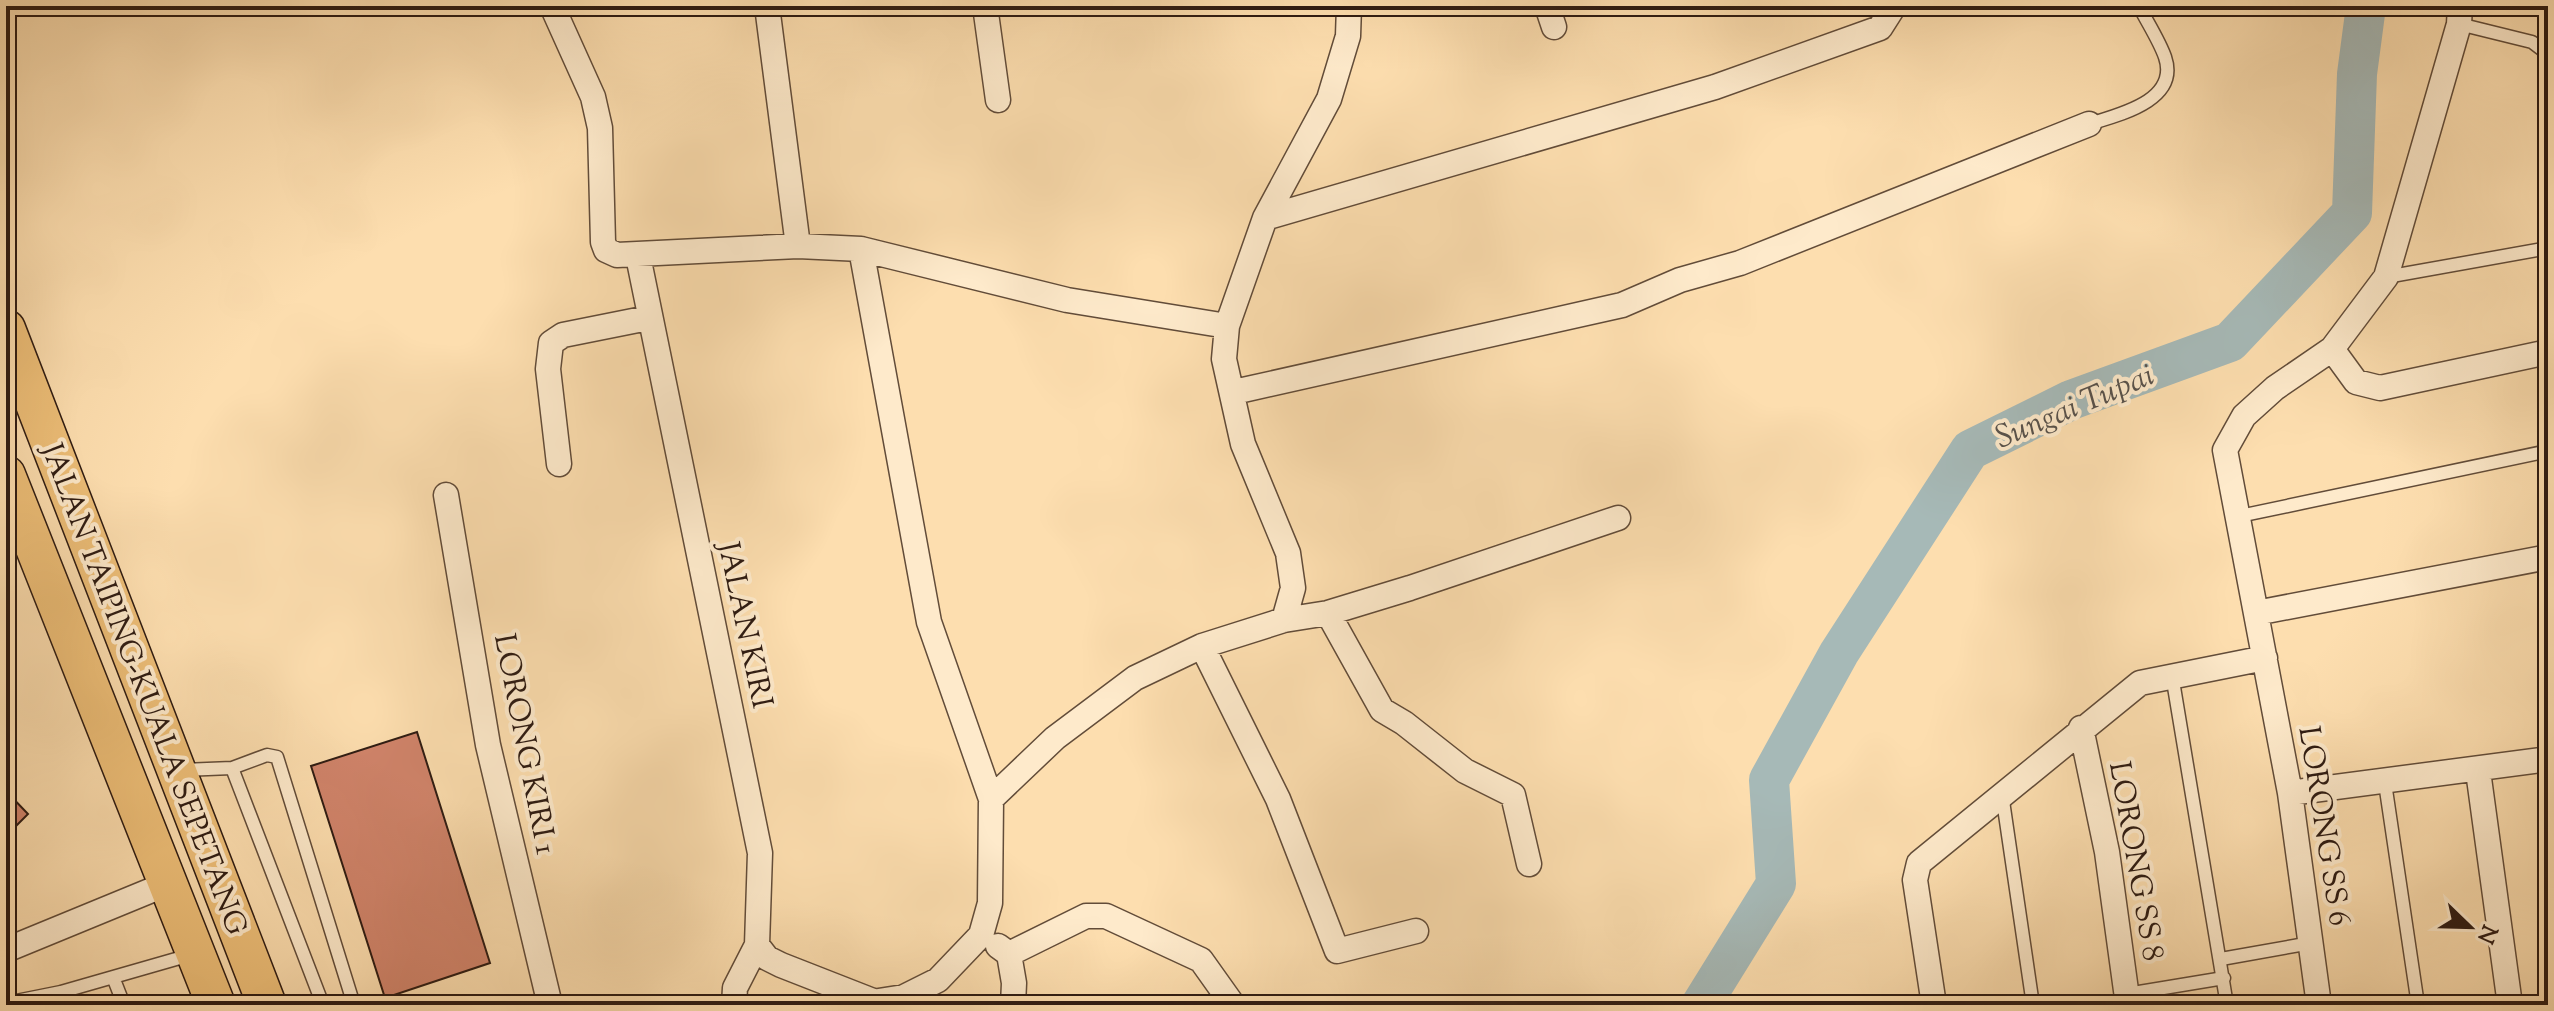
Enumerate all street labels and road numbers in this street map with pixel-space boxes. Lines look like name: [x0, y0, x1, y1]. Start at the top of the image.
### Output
street label: JALAN TAIPING-KUALA SEPETANG: [28, 436, 256, 942]
street label: JALAN KIRI: [705, 537, 782, 713]
street label: LORONG KIRI 1: [481, 630, 566, 858]
street label: LORONG SS 6: [2286, 724, 2360, 929]
street label: LORONG SS 8: [2096, 758, 2173, 964]

